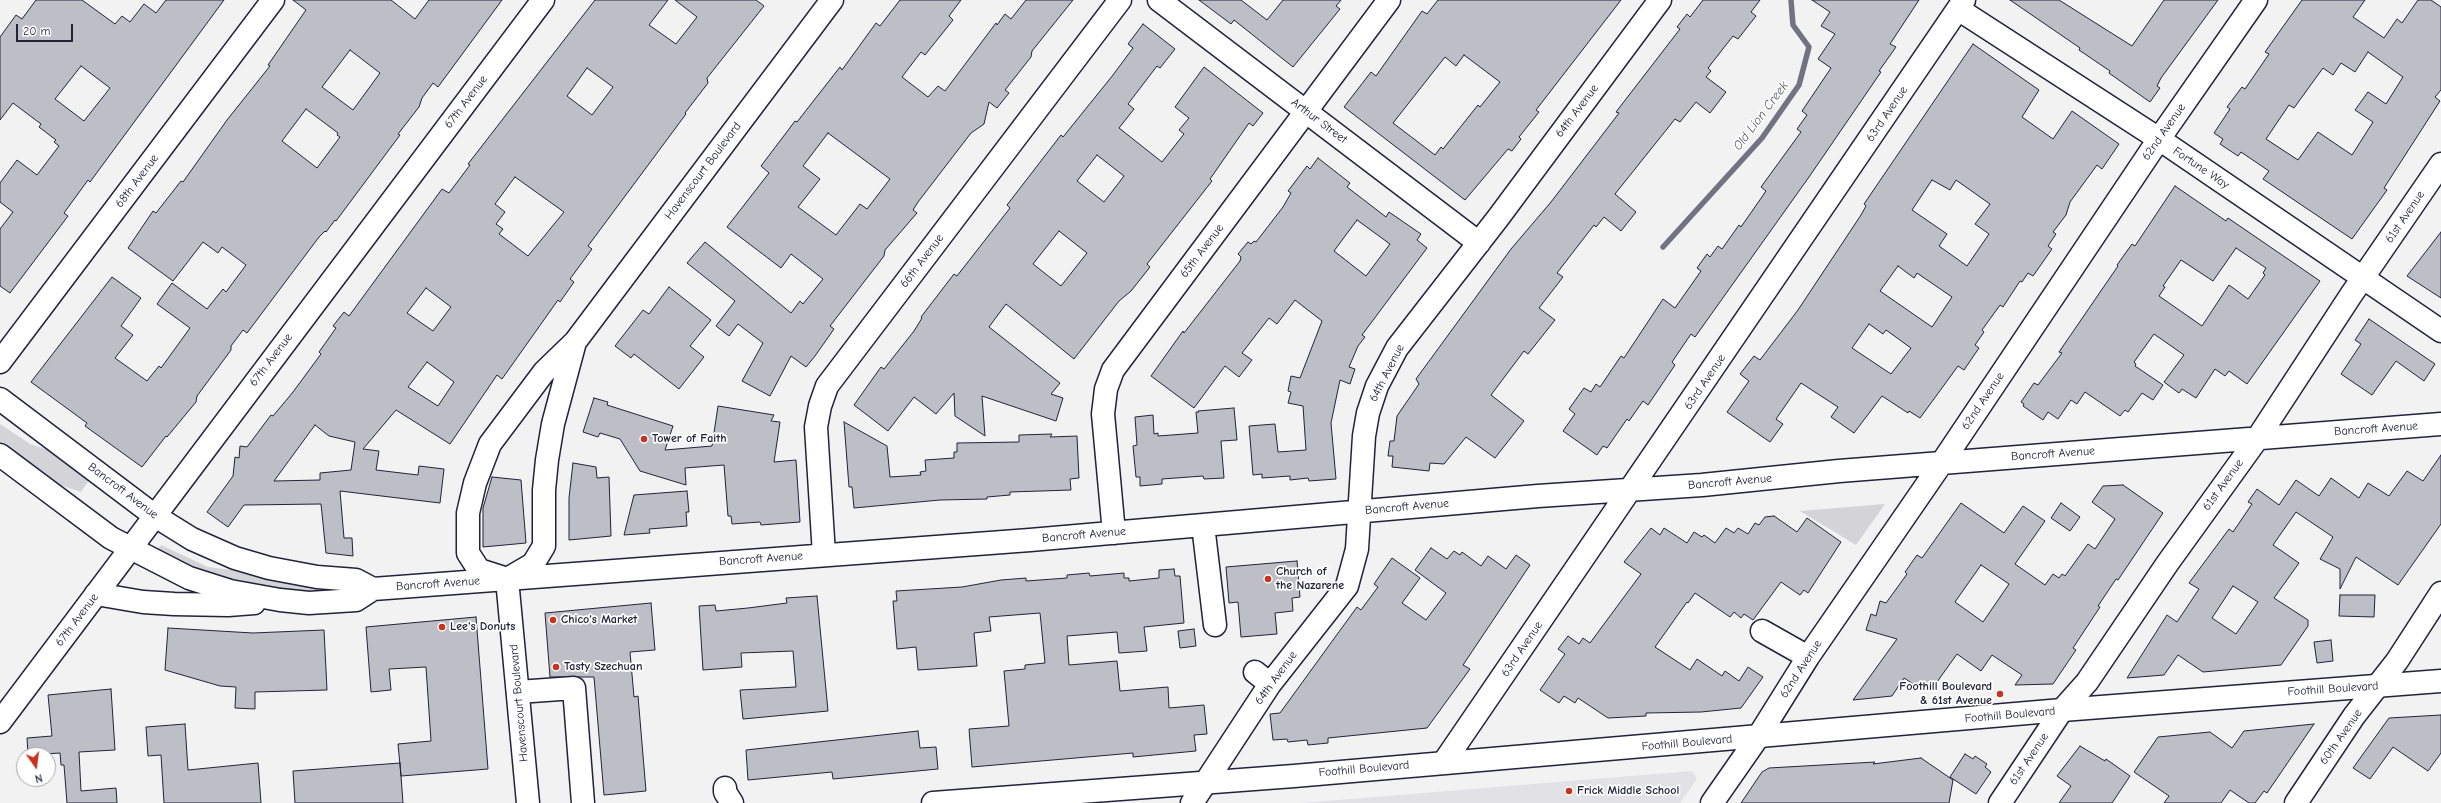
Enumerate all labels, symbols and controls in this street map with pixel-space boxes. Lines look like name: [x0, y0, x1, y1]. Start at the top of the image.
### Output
scale bar: [18, 16, 75, 42]
text: 20 m: [23, 24, 51, 38]
street label: 67th Avenue: [441, 73, 491, 131]
water label: Old Lion Creek: [1730, 78, 1792, 154]
street label: 64th Avenue: [1552, 82, 1602, 140]
street label: 63rd Avenue: [1863, 83, 1911, 145]
street label: Arthur Street: [1288, 95, 1350, 147]
street label: 62nd Avenue: [2139, 101, 2189, 163]
street label: Havenscourt Boulevard: [662, 120, 744, 222]
street label: Fortune Way: [2170, 144, 2232, 192]
street label: 68th Avenue: [112, 151, 162, 211]
street label: 61st Avenue: [2382, 188, 2428, 246]
street label: 65th Avenue: [1177, 221, 1227, 281]
street label: 66th Avenue: [897, 231, 947, 291]
street label: 67th Avenue: [246, 331, 296, 389]
street label: 64th Avenue: [1366, 342, 1408, 404]
street label: 63rd Avenue: [1681, 351, 1729, 413]
street label: 62nd Avenue: [1958, 369, 2008, 433]
street label: Bancroft Avenue: [2333, 419, 2419, 439]
place label: Tower of Faith: [652, 432, 726, 446]
marker: Tower of Faith: [639, 434, 649, 444]
street label: Bancroft Avenue: [2010, 444, 2096, 464]
street label: 61st Avenue: [2199, 456, 2247, 514]
street label: Bancroft Avenue: [85, 460, 161, 522]
street label: Bancroft Avenue: [1687, 471, 1773, 493]
street label: Bancroft Avenue: [1364, 496, 1450, 518]
street label: Bancroft Avenue: [1041, 524, 1127, 546]
street label: Bancroft Avenue: [718, 549, 804, 569]
place label: Church of the Nazarene: [1276, 565, 1344, 593]
street label: Bancroft Avenue: [395, 574, 481, 594]
marker: Church of the Nazarene: [1263, 574, 1273, 584]
street label: 67th Avenue: [52, 591, 102, 649]
place label: Chico's Market: [561, 613, 637, 627]
marker: Chico's Market: [548, 615, 558, 625]
street label: 63rd Avenue: [1498, 618, 1546, 680]
place label: Lee's Donuts: [450, 620, 515, 634]
marker: Lee's Donuts: [437, 622, 447, 632]
street label: 62nd Avenue: [1777, 637, 1825, 701]
street label: Havenscourt Boulevard: [507, 644, 531, 762]
street label: 64th Avenue: [1252, 648, 1300, 708]
place label: Tasty Szechuan: [564, 660, 642, 674]
marker: Tasty Szechuan: [551, 662, 561, 672]
street label: Foothill Boulevard: [2287, 679, 2379, 699]
place label: Foothill Boulevard & 61st Avenue: [1899, 680, 1992, 708]
marker: Foothill Boulevard & 61st Avenue: [1995, 689, 2005, 699]
street label: Foothill Boulevard: [1964, 704, 2056, 726]
street label: 60th Avenue: [2317, 707, 2365, 767]
street label: 61st Avenue: [2006, 730, 2052, 788]
street label: Foothill Boulevard: [1641, 732, 1733, 754]
north arrow: [16, 747, 56, 787]
street label: Foothill Boulevard: [1318, 758, 1410, 780]
text: N: [34, 771, 44, 785]
place label: Frick Middle School: [1577, 784, 1679, 798]
marker: Frick Middle School: [1564, 786, 1574, 796]

